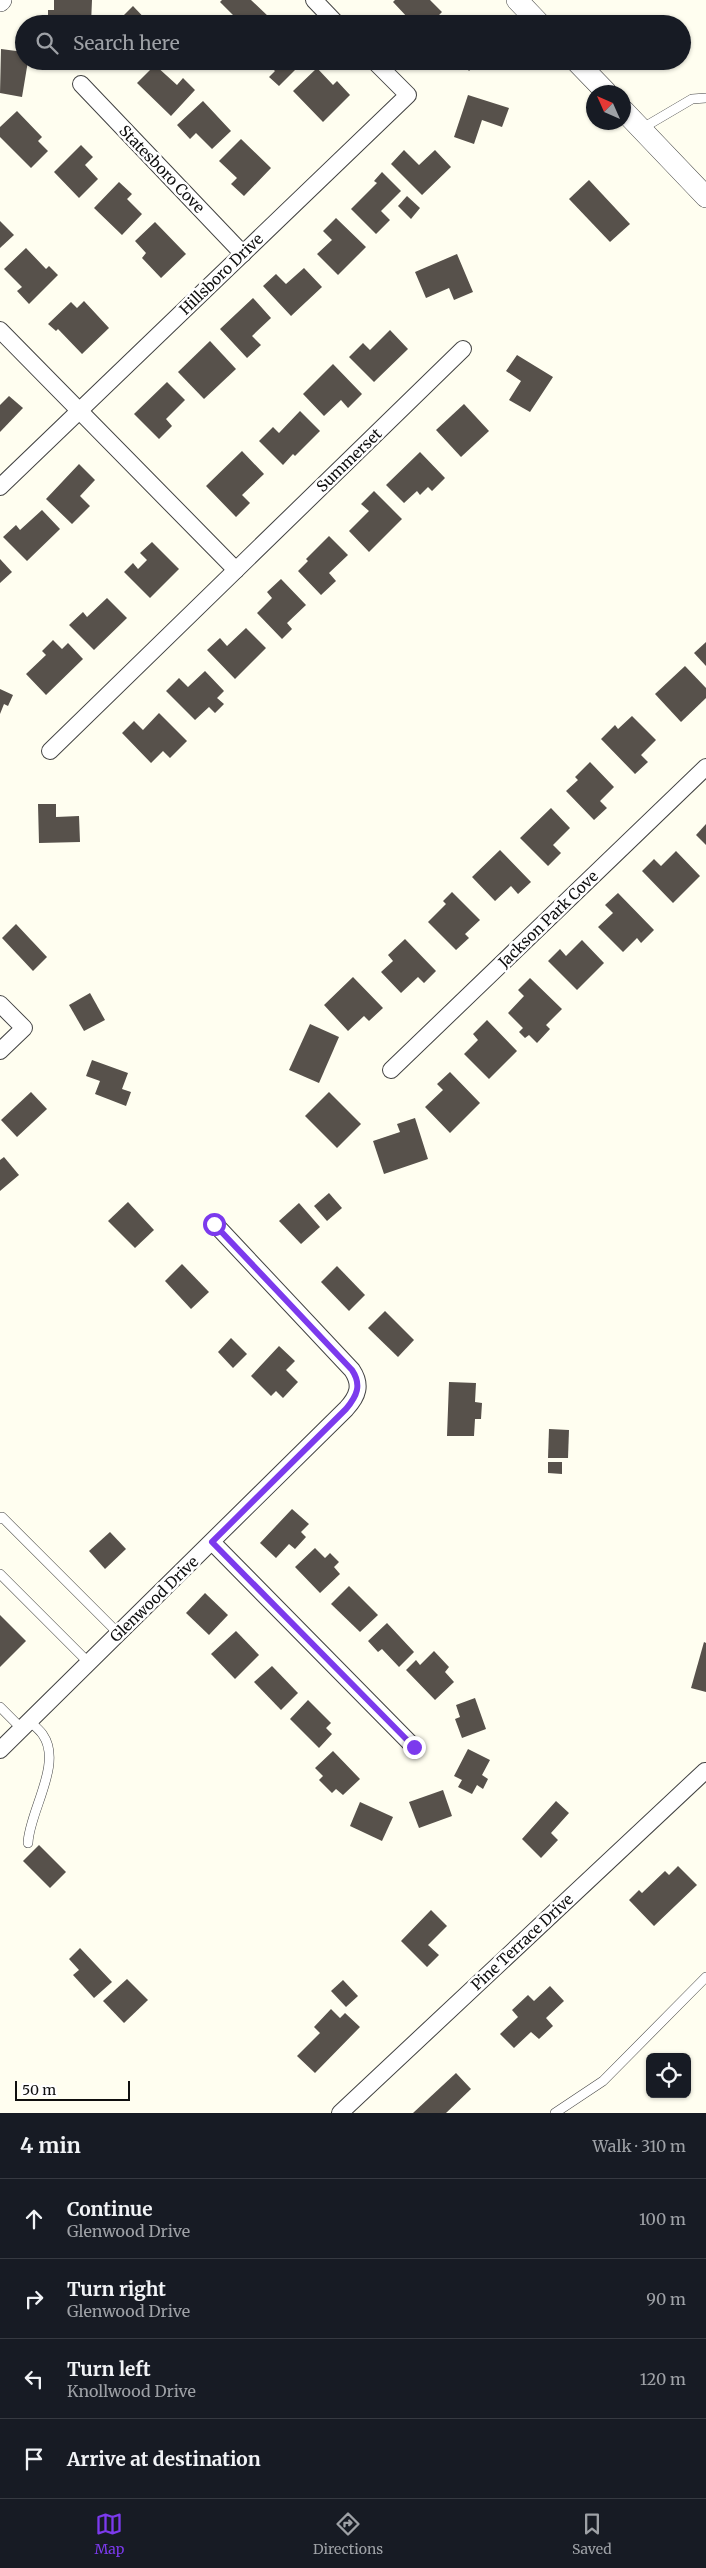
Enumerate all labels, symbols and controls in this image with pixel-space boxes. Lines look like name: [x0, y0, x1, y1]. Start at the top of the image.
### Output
search box: [15, 15, 691, 70]
icon: search: [33, 29, 61, 57]
text: Search here: [73, 31, 180, 55]
north arrow: [586, 85, 631, 130]
street label: Statesboro Cove: [115, 121, 209, 217]
street label: Hillsboro Drive: [175, 229, 267, 319]
street label: Summerset: [312, 424, 386, 496]
street label: Jackson Park Cove: [494, 866, 602, 972]
route start: [203, 1213, 226, 1236]
street label: Glenwood Drive: [106, 1552, 202, 1646]
route end: [403, 1736, 426, 1759]
street label: Pine Terrace Drive: [467, 1890, 577, 1994]
map controls: [646, 2053, 691, 2098]
button: locate: [646, 2053, 691, 2098]
scale bar: [15, 2078, 130, 2101]
text: 50 m: [22, 2081, 56, 2099]
text: 4 min: [20, 2132, 81, 2159]
text: Walk · 310 m: [593, 2136, 686, 2156]
text: Continue: [67, 2197, 153, 2221]
icon: ahead: [20, 2205, 48, 2233]
text: 100 m: [639, 2209, 686, 2229]
text: Glenwood Drive: [67, 2221, 190, 2241]
text: Turn right: [67, 2277, 166, 2301]
icon: right: [20, 2285, 48, 2313]
text: 90 m: [646, 2289, 686, 2309]
text: Glenwood Drive: [67, 2301, 190, 2321]
text: Turn left: [67, 2357, 151, 2381]
icon: left: [20, 2365, 48, 2393]
text: 120 m: [640, 2369, 686, 2389]
text: Knollwood Drive: [67, 2381, 196, 2401]
icon: arrive: [20, 2445, 48, 2473]
text: Arrive at destination: [67, 2447, 261, 2471]
tab: Map: [94, 2510, 124, 2558]
tab: Directions: [313, 2510, 383, 2558]
tab: Saved: [572, 2510, 612, 2558]

